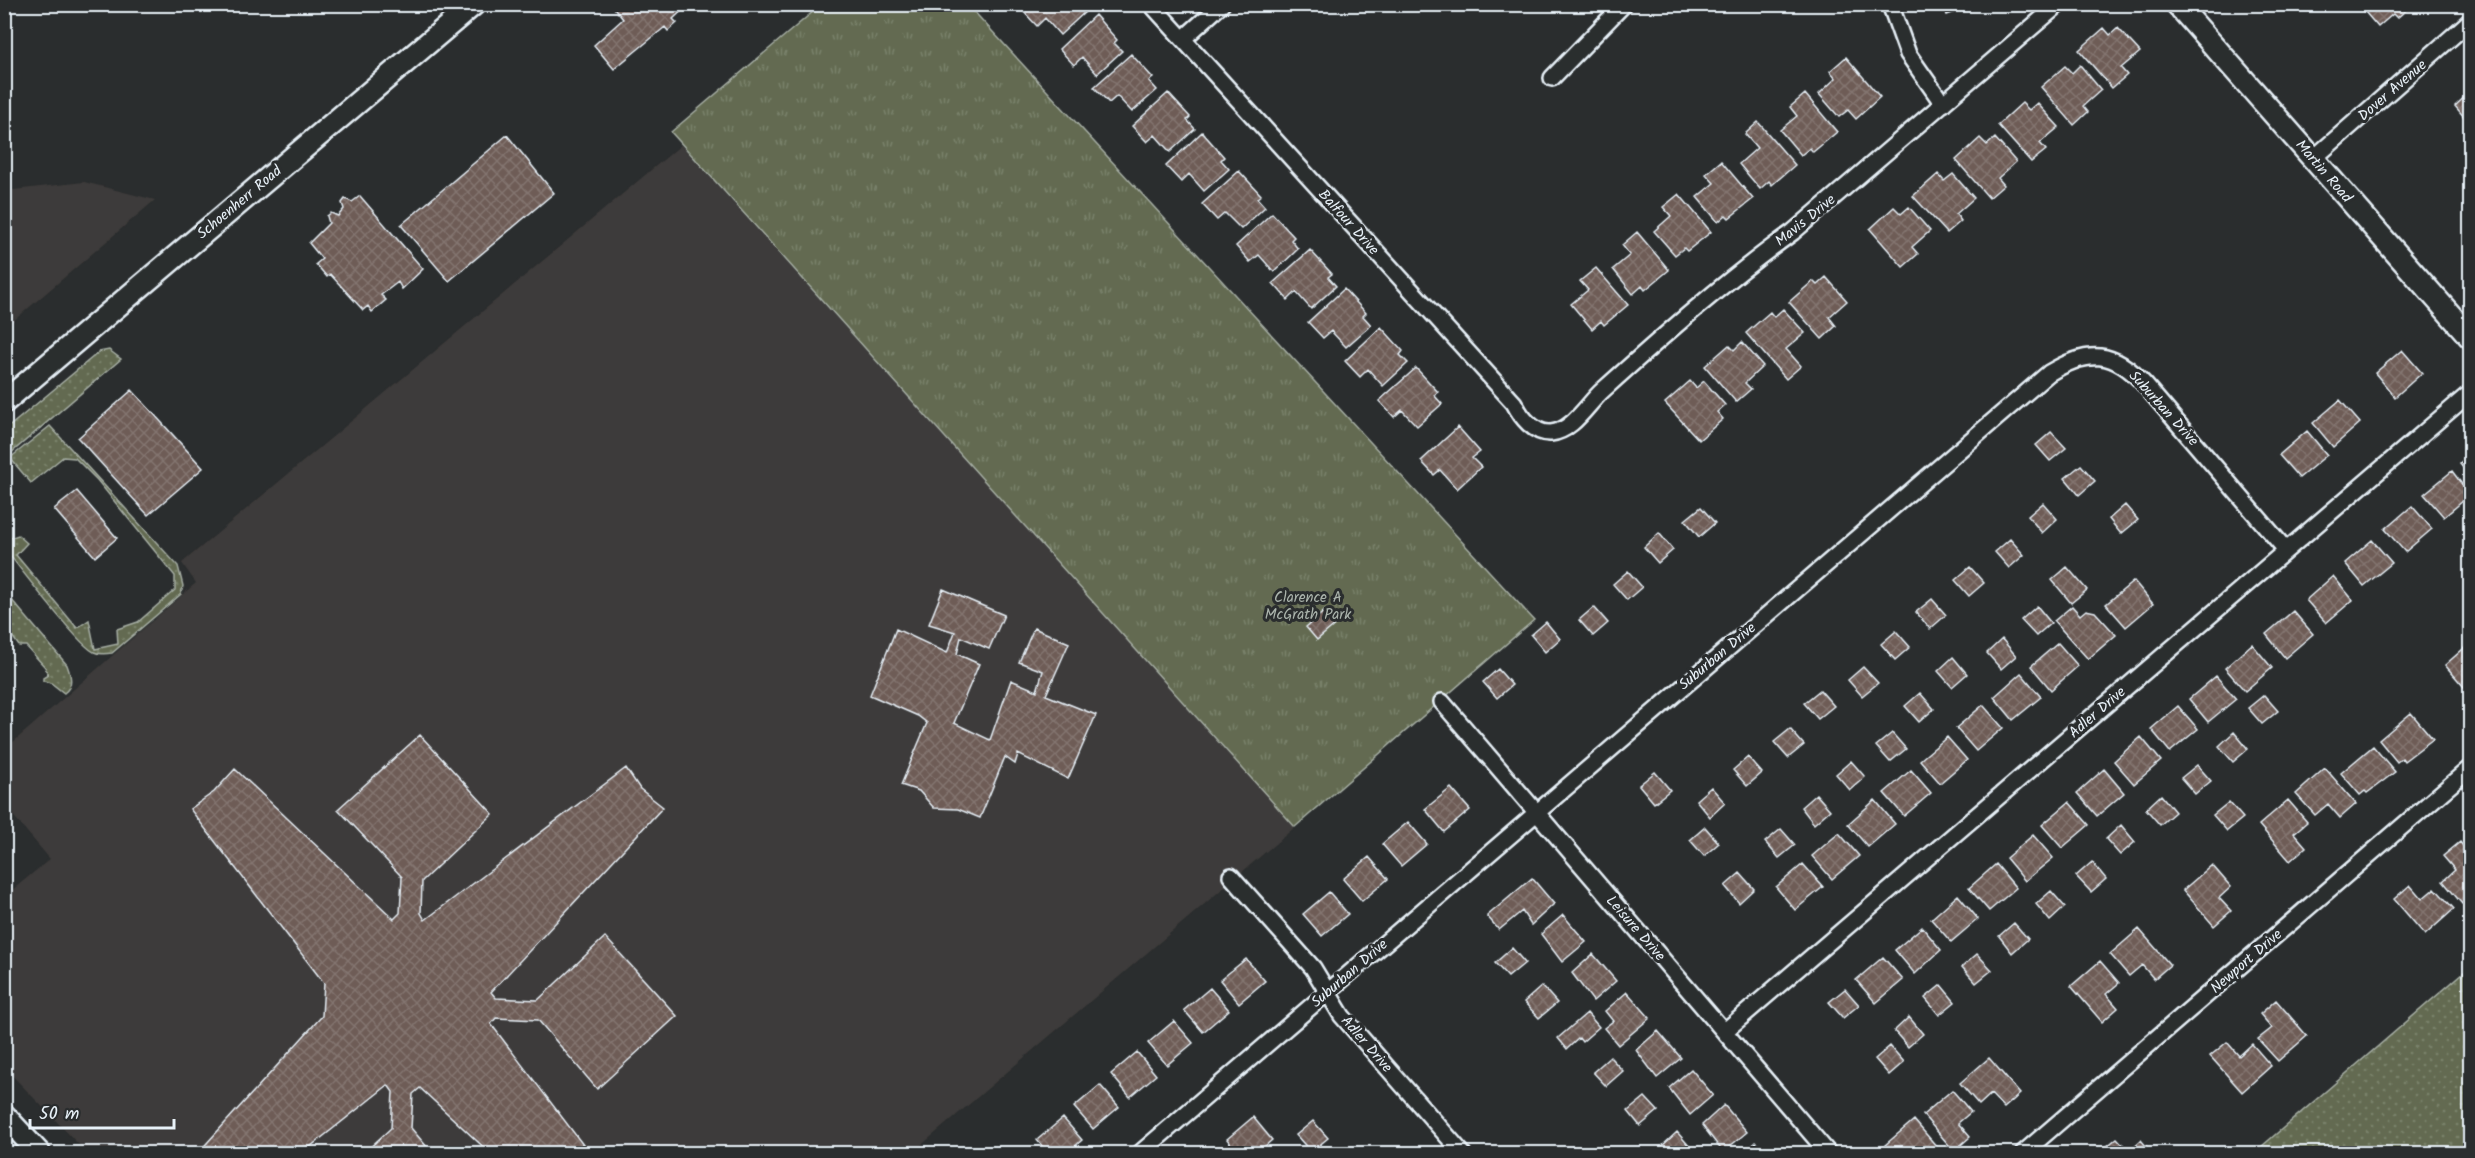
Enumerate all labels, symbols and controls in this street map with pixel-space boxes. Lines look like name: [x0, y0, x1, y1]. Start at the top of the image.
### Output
street label: Dover Avenue: [2353, 54, 2433, 128]
street label: Martin Road: [2289, 135, 2358, 209]
street label: Schoenherr Road: [192, 159, 288, 246]
street label: Balfour Drive: [1312, 184, 1385, 261]
street label: Mavis Drive: [1770, 188, 1842, 253]
street label: Suburban Drive: [2122, 365, 2204, 452]
park label: Clarence A McGrath Park: [1265, 586, 1352, 627]
street label: Suburban Drive: [1673, 617, 1762, 697]
street label: Adler Drive: [2064, 681, 2132, 745]
street label: Leisure Drive: [1600, 890, 1671, 967]
street label: Newport Drive: [2205, 923, 2288, 1000]
street label: Suburban Drive: [1306, 933, 1394, 1014]
street label: Adler Drive: [1334, 1011, 1398, 1079]
scale bar: [30, 1092, 174, 1130]
text: 50 m: [39, 1100, 79, 1129]

